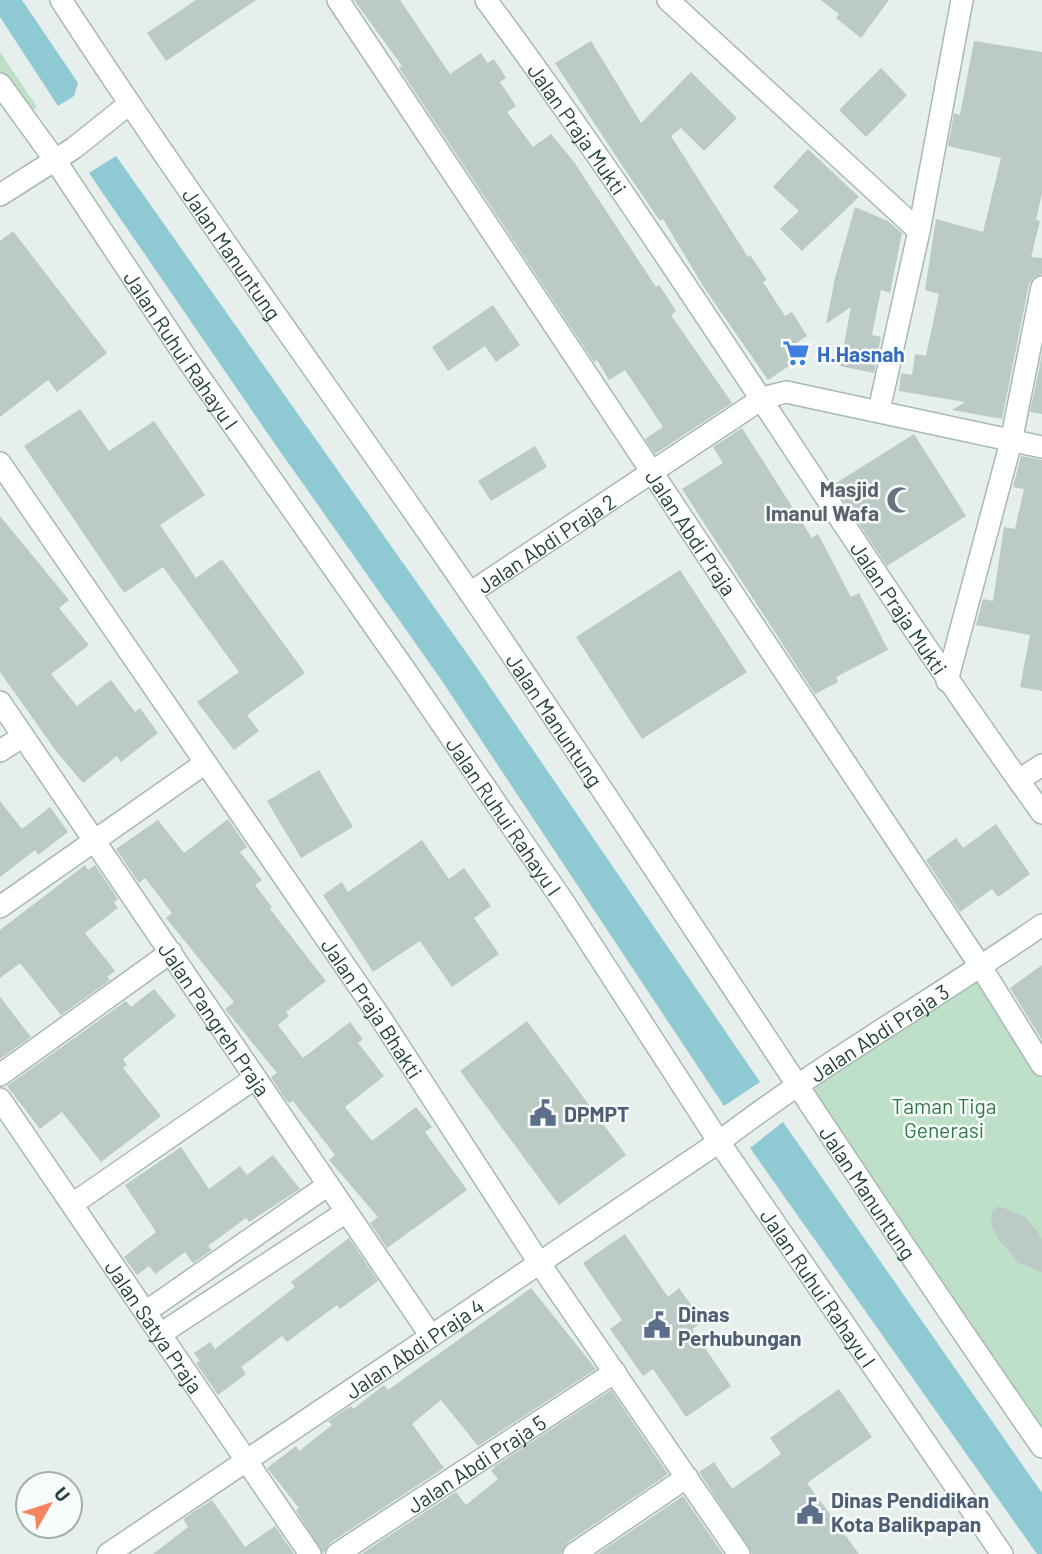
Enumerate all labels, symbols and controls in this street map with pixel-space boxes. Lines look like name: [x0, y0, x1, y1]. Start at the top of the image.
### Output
street label: Jalan Praja Mukti: [523, 58, 633, 199]
street label: Jalan Manuntung: [178, 182, 287, 324]
street label: Jalan Ruhui Rahayu I: [119, 266, 245, 434]
supermarket icon: H.Hasnah: [781, 338, 811, 368]
place label: H.Hasnah: [817, 341, 905, 366]
street label: Jalan Abdi Praja: [641, 464, 743, 600]
place label: Masjid Imanul Wafa: [766, 476, 879, 525]
mosque icon: Masjid Imanul Wafa: [885, 485, 915, 515]
street label: Jalan Abdi Praja 2: [472, 488, 620, 598]
street label: Jalan Praja Mukti: [846, 536, 953, 679]
street label: Jalan Manuntung: [502, 648, 609, 791]
street label: Jalan Ruhui Rahayu I: [442, 732, 568, 900]
street label: Jalan Praja Bhakti: [317, 933, 429, 1083]
street label: Jalan Pangreh Praja: [154, 937, 276, 1100]
street label: Jalan Abdi Praja 3: [805, 978, 953, 1086]
park label: Taman Tiga Generasi: [892, 1093, 996, 1142]
public building icon: DPMPT: [528, 1098, 558, 1128]
place label: DPMPT: [564, 1101, 629, 1126]
street label: Jalan Manuntung: [815, 1121, 922, 1264]
street label: Jalan Ruhui Rahayu I: [756, 1204, 882, 1371]
street label: Jalan Satya Praja: [101, 1255, 209, 1398]
street label: Jalan Abdi Praja 4: [340, 1292, 488, 1403]
place label: Dinas Perhubungan: [678, 1301, 801, 1350]
public building icon: Dinas Perhubungan: [642, 1310, 672, 1340]
street label: Jalan Abdi Praja 5: [402, 1409, 550, 1518]
north arrow: [14, 1470, 84, 1540]
text: U: [50, 1482, 75, 1506]
place label: Dinas Pendidikan Kota Balikpapan: [831, 1487, 989, 1536]
public building icon: Dinas Pendidikan Kota Balikpapan: [795, 1496, 825, 1526]

